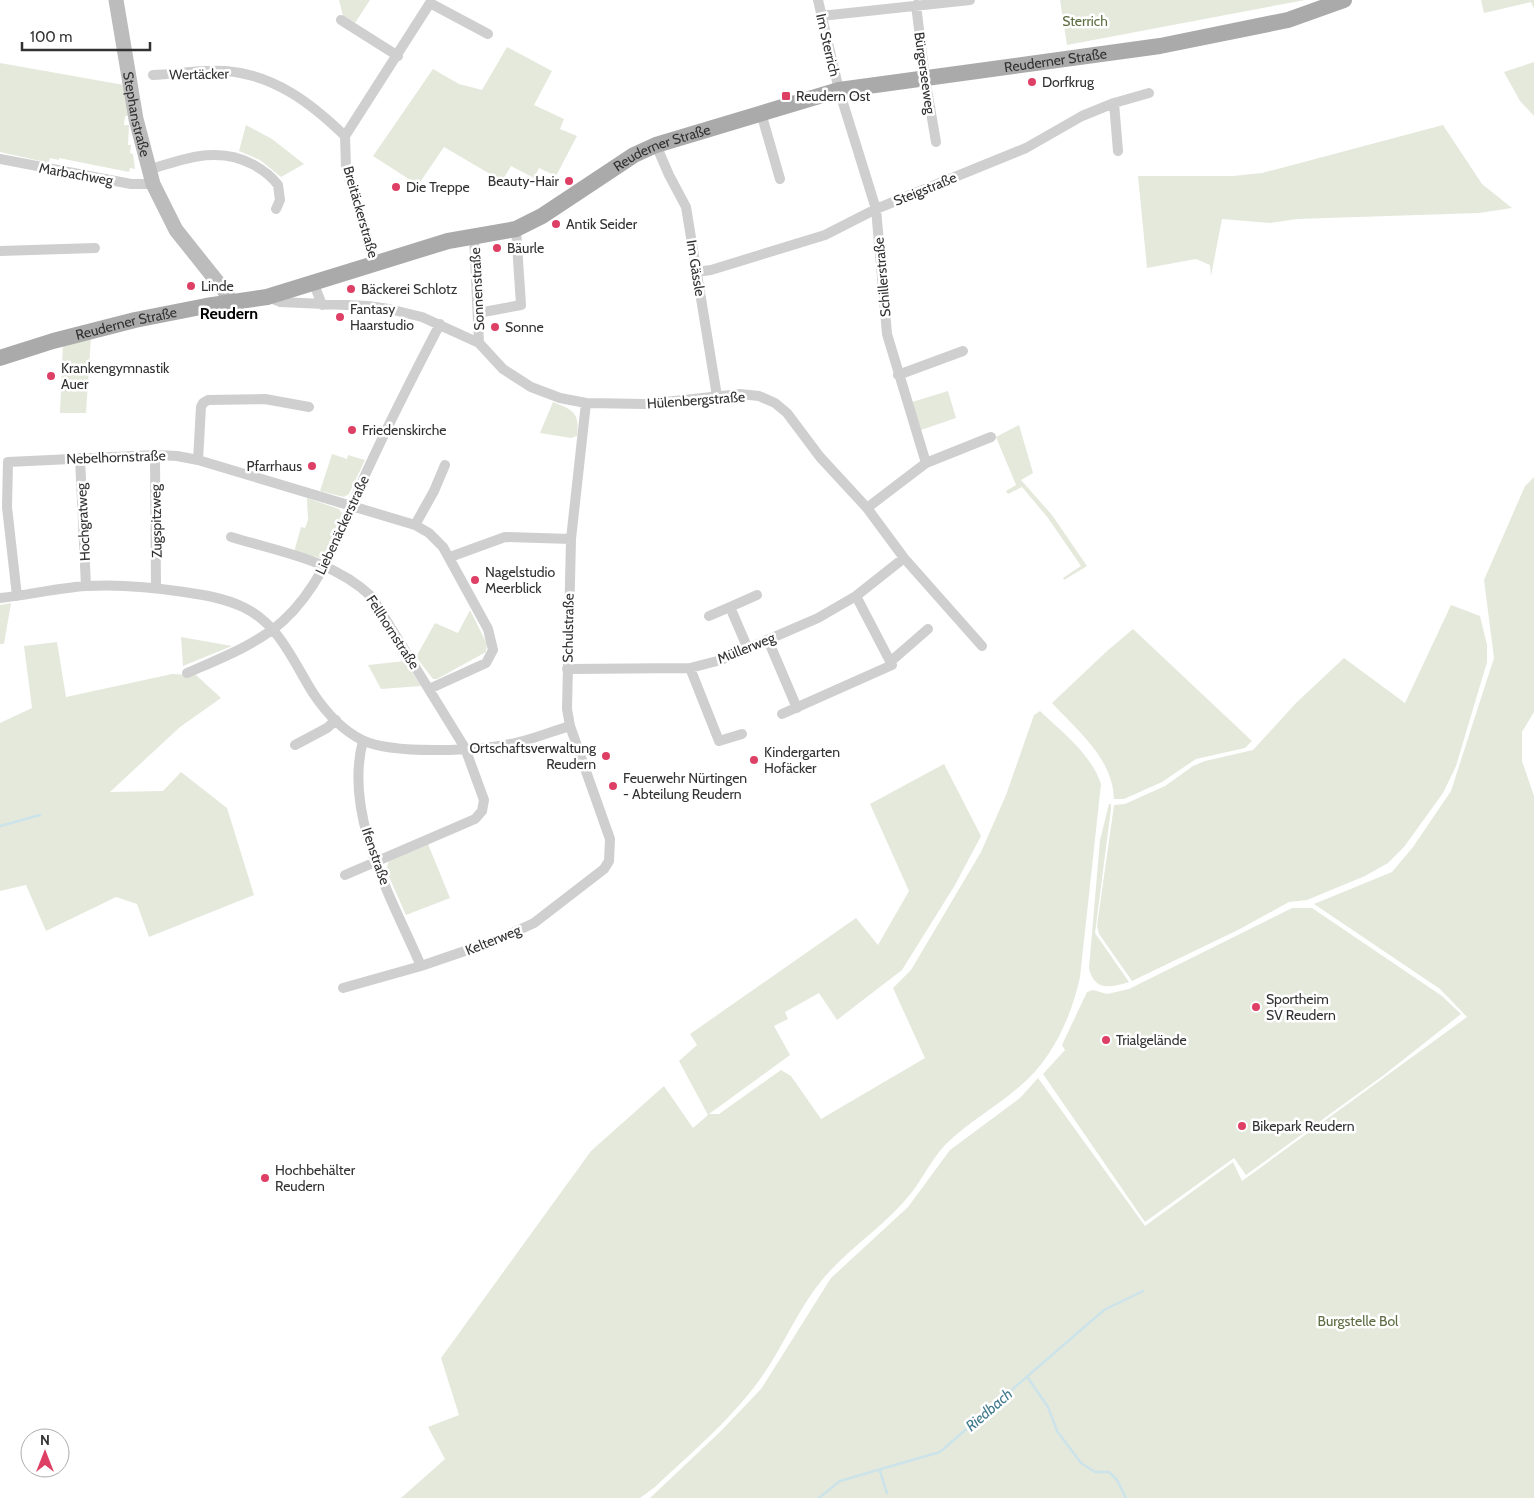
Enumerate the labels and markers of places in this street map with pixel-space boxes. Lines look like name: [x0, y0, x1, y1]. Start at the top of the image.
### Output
place label: Dorfkrug: [1042, 73, 1095, 91]
marker: Dorfkrug: [1026, 76, 1038, 88]
place label: Reudern Ost: [796, 87, 871, 105]
marker: Reudern Ost: [780, 90, 792, 102]
place label: Beauty-Hair: [488, 172, 560, 190]
marker: Beauty-Hair: [563, 175, 575, 187]
place label: Die Treppe: [406, 178, 470, 196]
marker: Die Treppe: [390, 181, 402, 193]
place label: Antik Seider: [566, 215, 638, 233]
marker: Antik Seider: [550, 218, 562, 230]
place label: Bäurle: [507, 239, 544, 257]
marker: Bäurle: [491, 242, 503, 254]
place label: Linde: [201, 277, 234, 295]
marker: Linde: [185, 280, 197, 292]
place label: Bäckerei Schlotz: [361, 280, 458, 298]
marker: Bäckerei Schlotz: [345, 283, 357, 295]
place label: Fantasy Haarstudio: [350, 300, 414, 334]
marker: Fantasy Haarstudio: [334, 311, 346, 323]
place label: Sonne: [505, 318, 544, 336]
marker: Sonne: [489, 321, 501, 333]
place label: Krankengymnastik Auer: [61, 359, 170, 393]
marker: Krankengymnastik Auer: [45, 370, 57, 382]
place label: Friedenskirche: [362, 421, 446, 439]
marker: Friedenskirche: [346, 424, 358, 436]
place label: Pfarrhaus: [246, 457, 302, 475]
marker: Pfarrhaus: [306, 460, 318, 472]
place label: Nagelstudio Meerblick: [485, 563, 555, 597]
marker: Nagelstudio Meerblick: [469, 574, 481, 586]
place label: Ortschaftsverwaltung Reudern: [469, 739, 597, 773]
place label: Kindergarten Hofäcker: [764, 743, 840, 777]
marker: Ortschaftsverwaltung Reudern: [600, 750, 612, 762]
marker: Kindergarten Hofäcker: [748, 754, 760, 766]
place label: Feuerwehr Nürtingen - Abteilung Reudern: [623, 769, 747, 803]
marker: Feuerwehr Nürtingen - Abteilung Reudern: [607, 780, 619, 792]
place label: Sportheim SV Reudern: [1266, 990, 1336, 1024]
marker: Sportheim SV Reudern: [1250, 1001, 1262, 1013]
place label: Trialgelände: [1116, 1031, 1187, 1049]
marker: Trialgelände: [1100, 1034, 1112, 1046]
place label: Bikepark Reudern: [1252, 1117, 1355, 1135]
marker: Bikepark Reudern: [1236, 1120, 1248, 1132]
place label: Hochbehälter Reudern: [275, 1161, 356, 1195]
marker: Hochbehälter Reudern: [259, 1172, 271, 1184]

